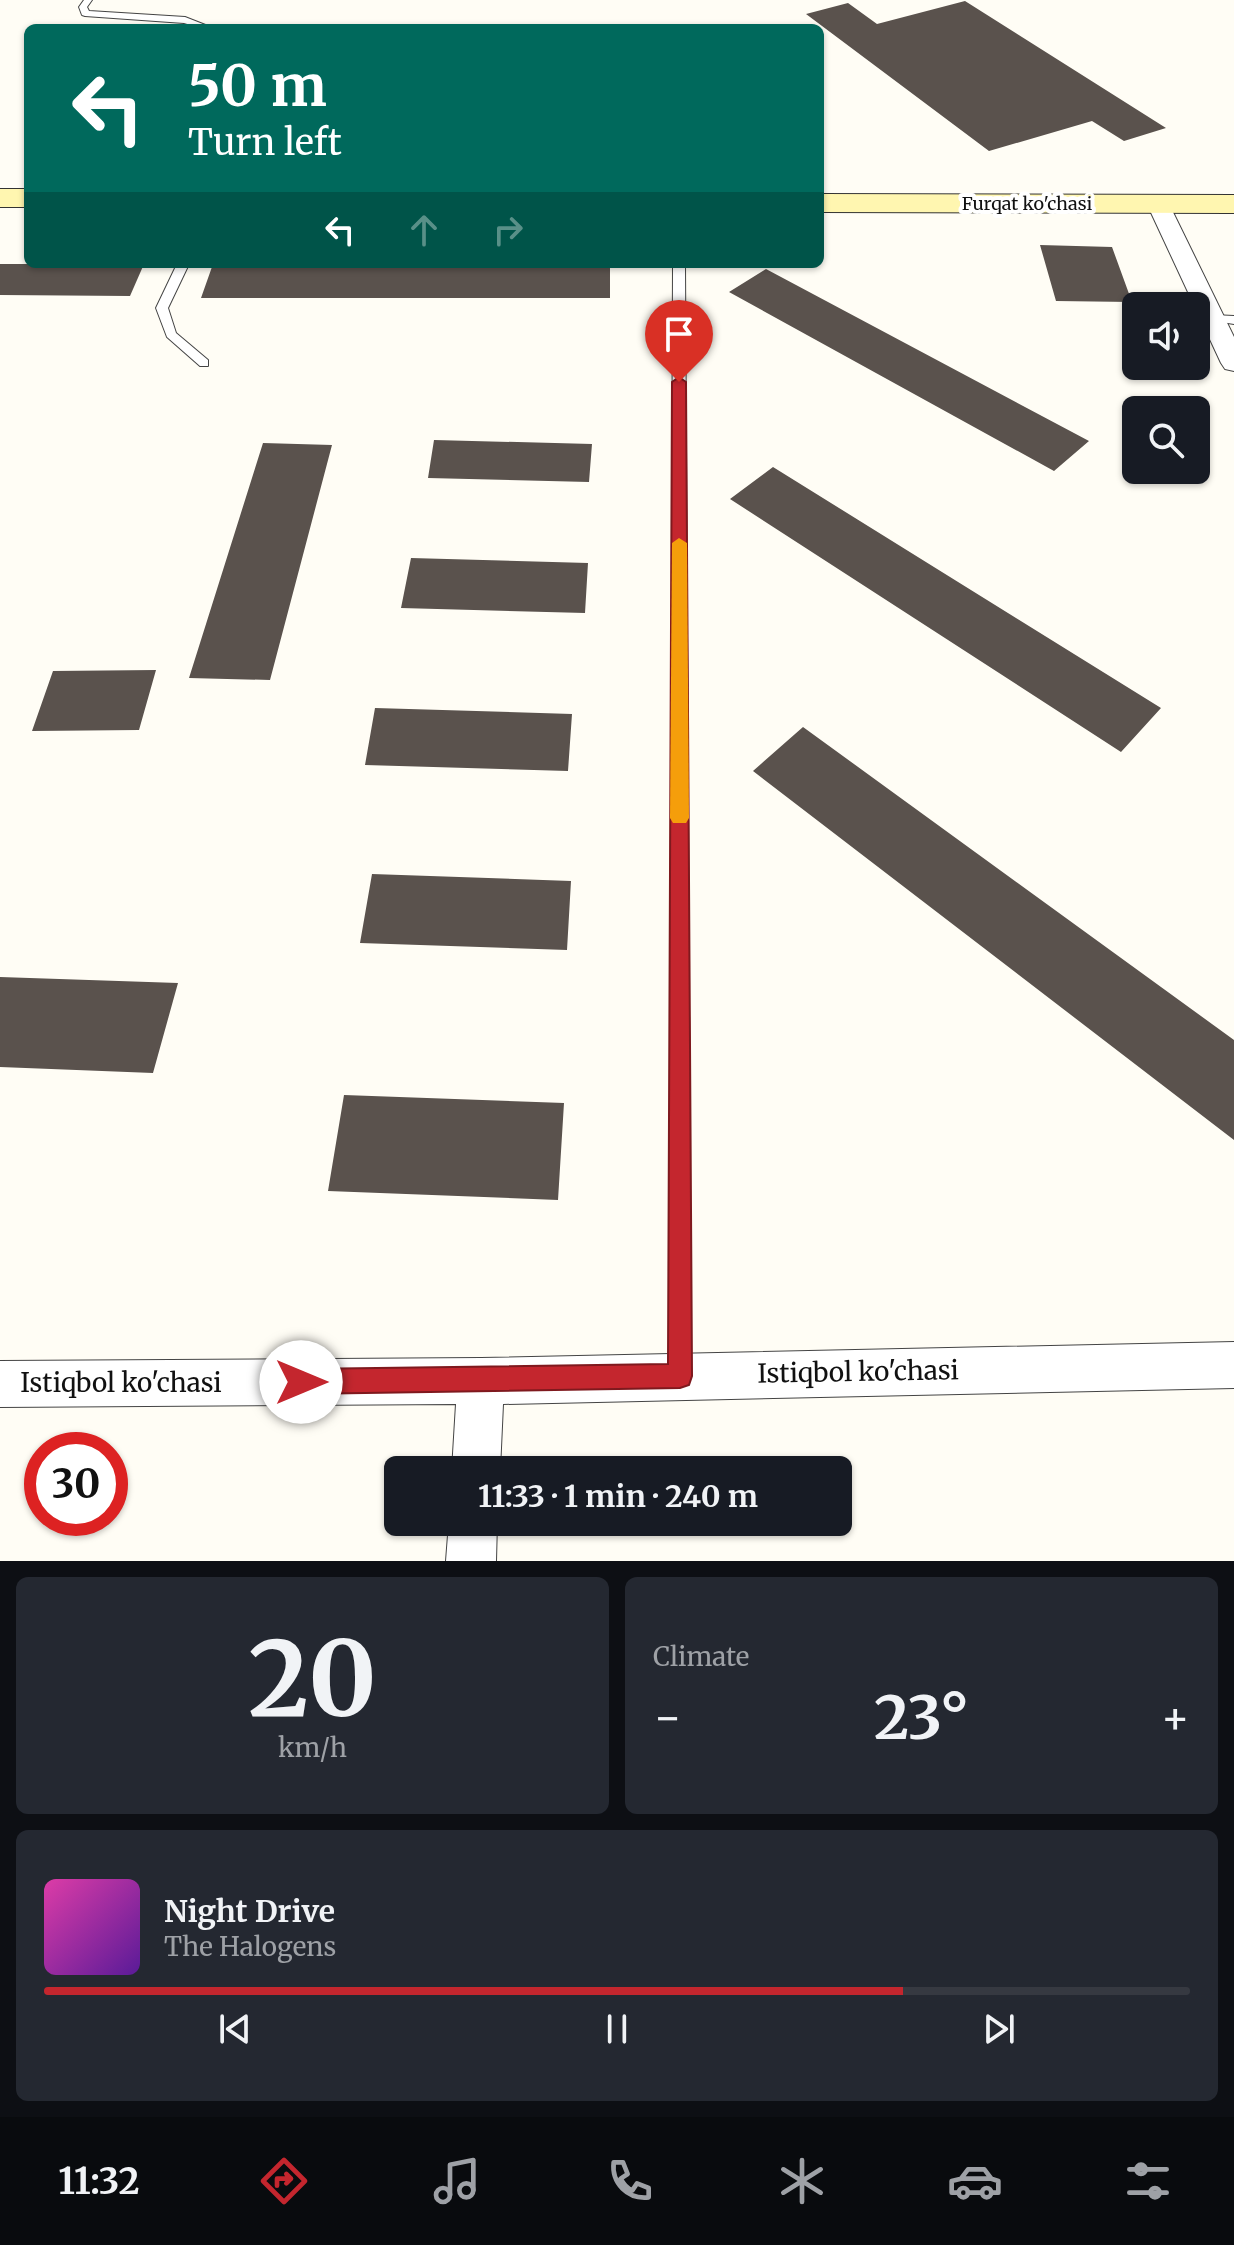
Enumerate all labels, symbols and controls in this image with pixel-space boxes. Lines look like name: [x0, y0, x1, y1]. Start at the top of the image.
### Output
text: 50 m: [188, 51, 327, 121]
icon: left: [56, 56, 160, 160]
text: Turn left: [188, 120, 342, 165]
street label: Furqat ko'chasi: [962, 192, 1092, 215]
icon: left: [318, 208, 362, 252]
icon: ahead: [402, 208, 446, 252]
icon: right: [486, 208, 530, 252]
map controls: [1122, 292, 1210, 484]
button: sound: [1122, 292, 1210, 380]
pin: [645, 300, 713, 382]
icon: arrive: [657, 312, 701, 356]
button: search: [1122, 396, 1210, 484]
position arrow: [259, 1340, 343, 1424]
street label: Istiqbol ko'chasi: [757, 1353, 959, 1390]
street label: Istiqbol ko'chasi: [20, 1366, 222, 1399]
speed limit sign: 30: [24, 1432, 128, 1536]
text: 11:33 · 1 min · 240 m: [478, 1477, 758, 1515]
text: 20: [248, 1614, 377, 1744]
text: Climate: [653, 1640, 749, 1673]
text: 23°: [874, 1680, 969, 1755]
text: −: [653, 1690, 682, 1745]
text: +: [1161, 1690, 1190, 1745]
text: km/h: [278, 1731, 347, 1764]
text: Night Drive: [164, 1892, 335, 1930]
text: The Halogens: [164, 1930, 336, 1963]
icon: previous: [213, 2007, 257, 2051]
icon: pause: [595, 2007, 639, 2051]
icon: next: [977, 2007, 1021, 2051]
icon: directions: [256, 2153, 312, 2209]
icon: music: [429, 2153, 485, 2209]
icon: phone: [602, 2153, 658, 2209]
icon: climate: [774, 2153, 830, 2209]
icon: car: [947, 2153, 1003, 2209]
icon: filters: [1120, 2153, 1176, 2209]
text: 11:32: [58, 2159, 140, 2204]

